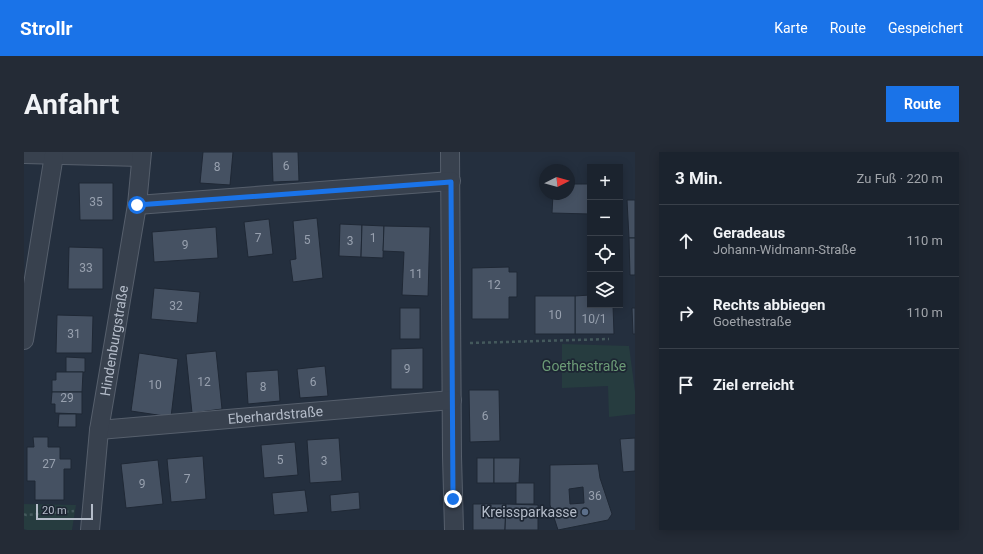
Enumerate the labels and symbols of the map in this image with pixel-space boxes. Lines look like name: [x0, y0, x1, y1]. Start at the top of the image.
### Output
house number: 6: [283, 159, 290, 173]
house number: 8: [214, 160, 221, 174]
north arrow: [539, 164, 575, 200]
house number: 35: [89, 195, 103, 209]
route start: [128, 196, 146, 214]
house number: 7: [255, 231, 262, 245]
house number: 1: [370, 231, 376, 245]
house number: 5: [304, 233, 311, 247]
house number: 3: [347, 234, 353, 248]
house number: 9: [182, 238, 188, 252]
house number: 33: [79, 261, 93, 275]
house number: 11: [409, 267, 423, 281]
house number: 12: [487, 278, 501, 292]
street label: Hindenburgstraße: [97, 284, 131, 397]
house number: 32: [169, 299, 183, 313]
house number: 10: [548, 308, 562, 322]
house number: 10/1: [581, 312, 607, 326]
house number: 31: [67, 327, 81, 341]
park label: Goethestraße: [542, 358, 626, 374]
house number: 9: [404, 362, 410, 376]
house number: 12: [197, 375, 211, 389]
house number: 6: [310, 375, 317, 389]
house number: 10: [148, 378, 162, 392]
house number: 8: [260, 380, 267, 394]
house number: 29: [60, 391, 74, 405]
street label: Eberhardstraße: [227, 403, 324, 427]
house number: 6: [482, 409, 489, 423]
house number: 5: [277, 453, 284, 467]
house number: 3: [321, 454, 327, 468]
house number: 27: [42, 457, 56, 471]
house number: 7: [184, 472, 191, 486]
house number: 9: [139, 477, 145, 491]
house number: 36: [588, 489, 602, 503]
route end: [444, 490, 462, 508]
scale bar: [36, 502, 93, 521]
place label: Kreissparkasse: [482, 504, 577, 520]
marker: Kreissparkasse: [580, 507, 590, 517]

